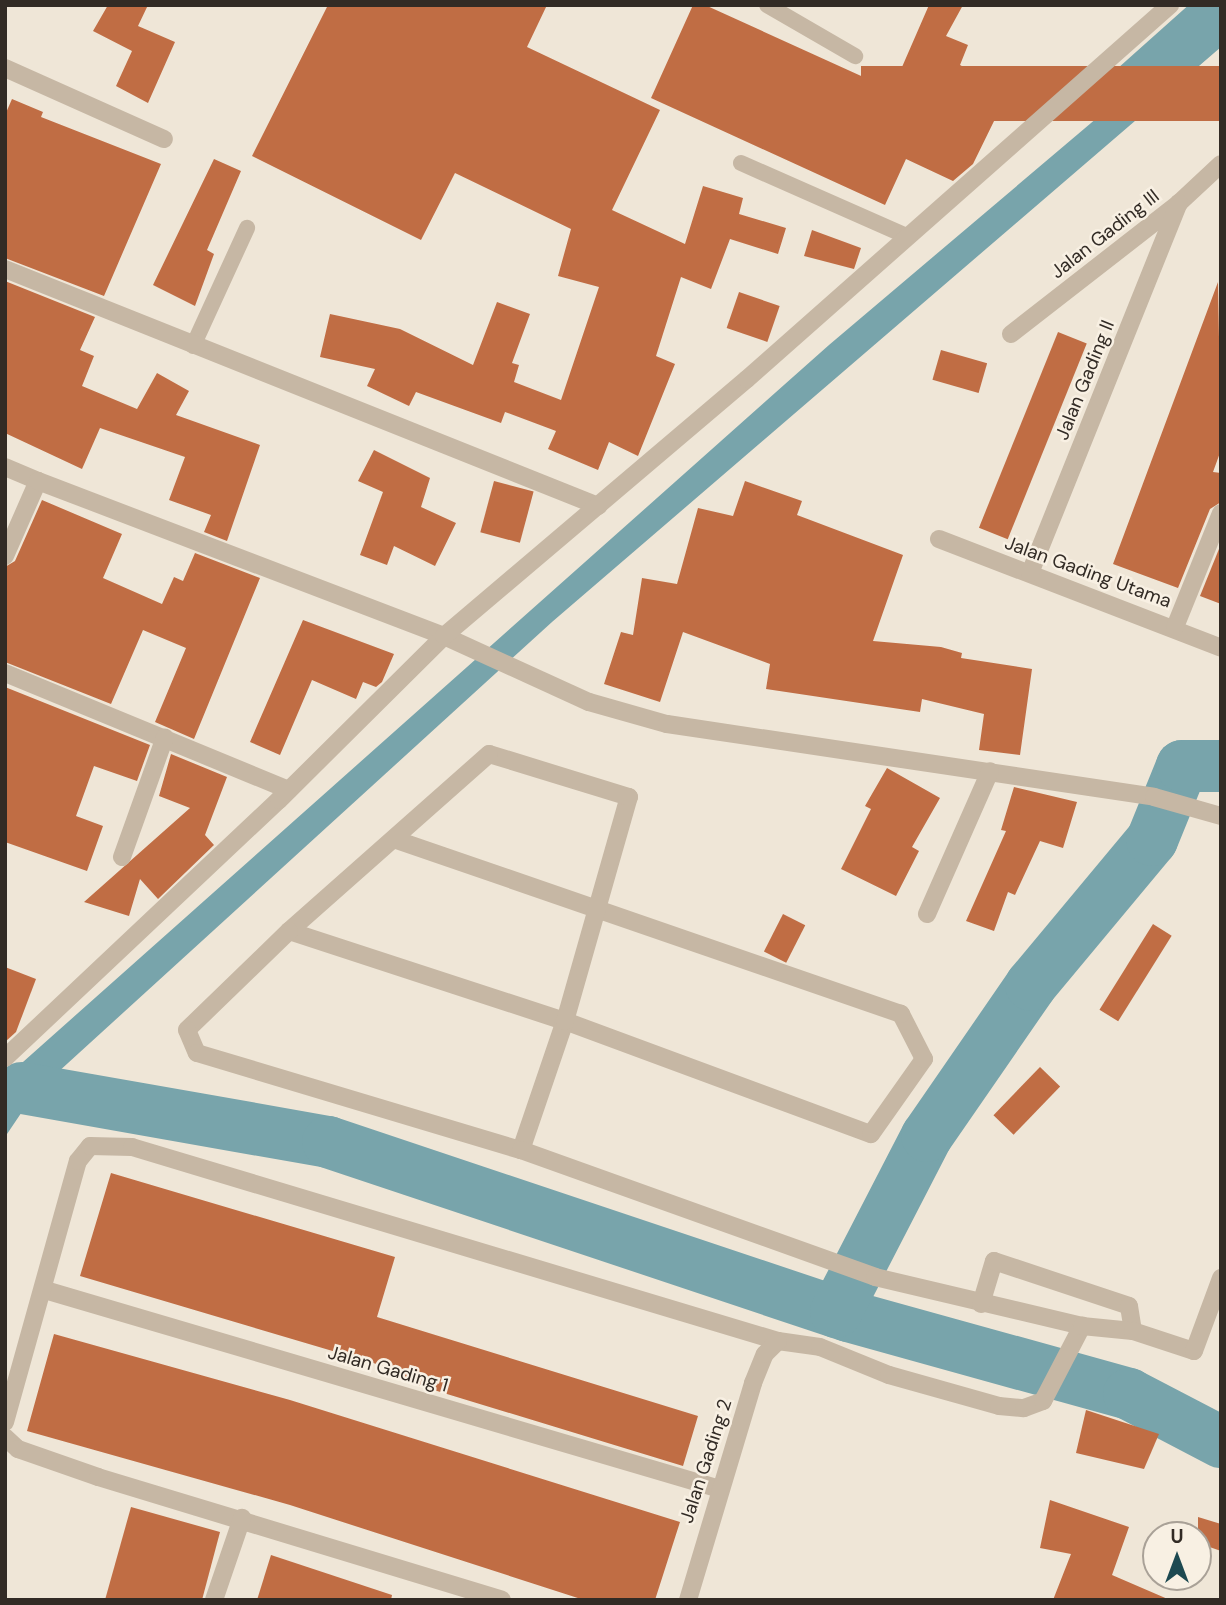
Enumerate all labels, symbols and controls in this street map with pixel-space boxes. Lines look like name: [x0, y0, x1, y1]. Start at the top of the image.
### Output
street label: Jalan Gading III: [1046, 185, 1164, 283]
street label: Jalan Gading II: [1051, 317, 1119, 443]
street label: Jalan Gading Utama: [1002, 531, 1174, 613]
street label: Jalan Gading 1: [325, 1341, 451, 1397]
street label: Jalan Gading 2: [675, 1396, 737, 1526]
north arrow: [1142, 1521, 1212, 1591]
text: U: [1170, 1524, 1184, 1549]

